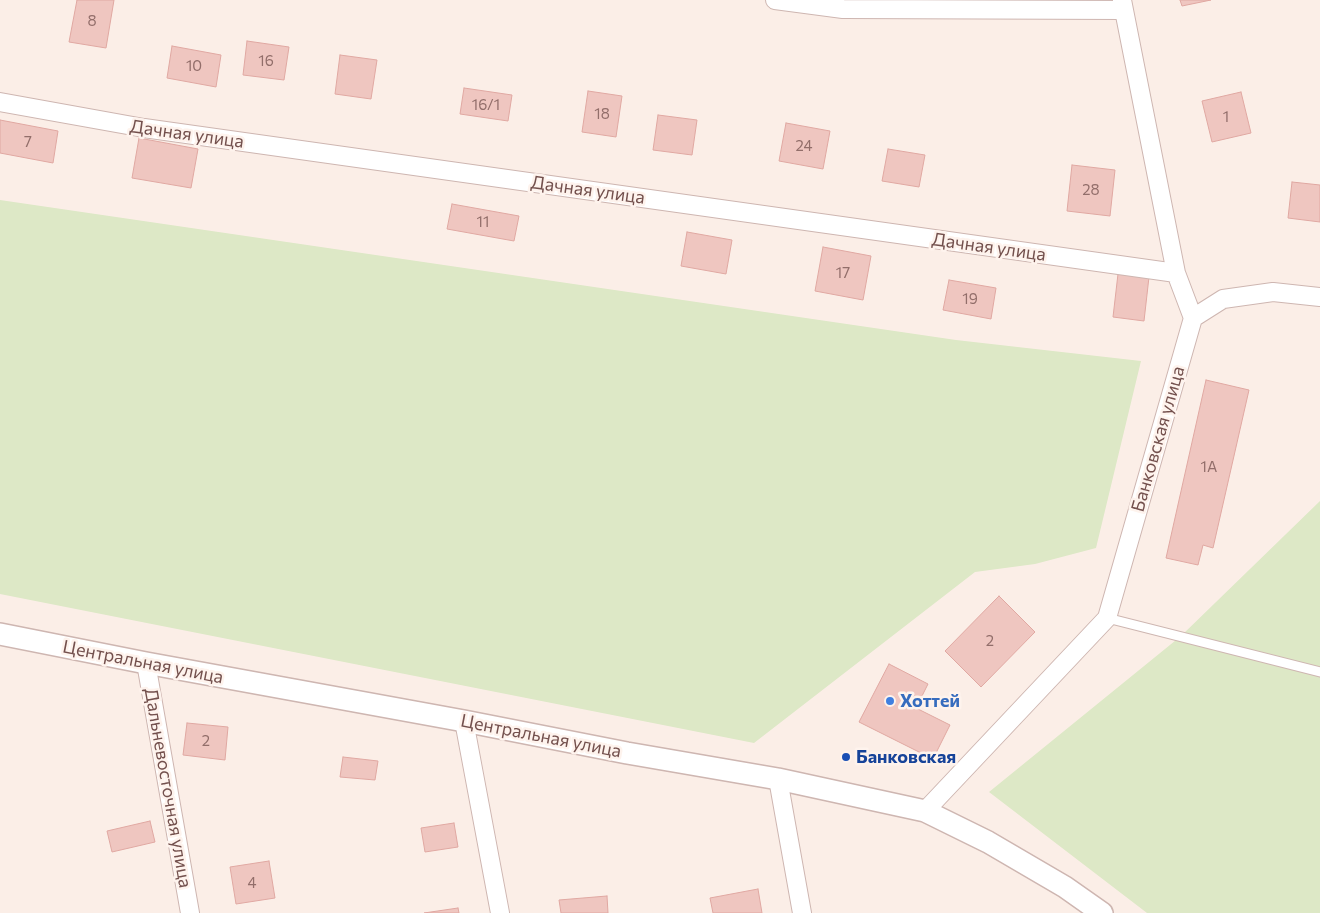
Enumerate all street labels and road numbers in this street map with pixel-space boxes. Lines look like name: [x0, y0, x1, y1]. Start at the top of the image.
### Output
street label: Дачная улица: [129, 115, 245, 153]
street label: Дачная улица: [530, 171, 646, 209]
street label: Дачная улица: [931, 228, 1047, 266]
street label: Банковская улица: [1127, 364, 1189, 514]
street label: Центральная улица: [61, 636, 225, 688]
street label: Дальневосточная улица: [140, 686, 196, 890]
street label: Центральная улица: [459, 710, 623, 762]

